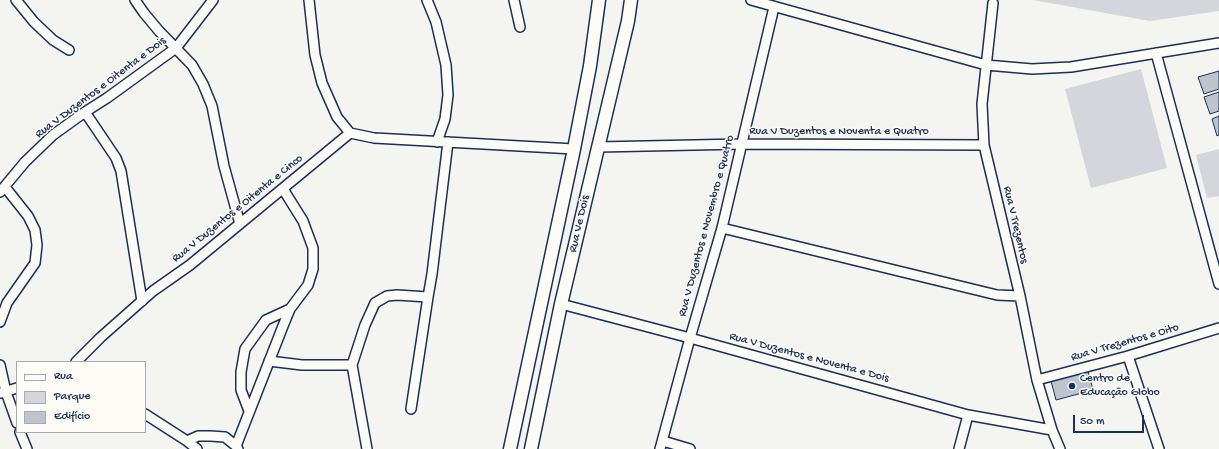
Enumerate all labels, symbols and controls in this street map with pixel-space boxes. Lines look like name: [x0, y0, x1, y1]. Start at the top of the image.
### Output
street label: Rua V Duzentos e Oitenta e Dois: [33, 34, 169, 142]
street label: Rua V Duzentos e Noventa e Quatro: [749, 125, 929, 139]
street label: Rua V Duzentos e Novembro e Quatro: [676, 134, 738, 318]
street label: Rua V Duzentos e Oitenta e Cinco: [170, 152, 306, 266]
street label: Rua V Trezentos: [999, 185, 1031, 265]
street label: Rua Ve Dois: [566, 194, 594, 254]
street label: Rua V Trezentos e Oito: [1069, 321, 1181, 365]
street label: Rua V Duzentos e Noventa e Dois: [728, 330, 890, 386]
legend: [16, 361, 146, 433]
text: Rua: [54, 370, 73, 384]
place label: Centro de Educação Globo: [1080, 372, 1160, 400]
marker: Centro de Educação Globo: [1067, 381, 1077, 391]
text: Parque: [54, 390, 91, 404]
scale bar: [1075, 407, 1146, 433]
text: Edifício: [54, 410, 90, 424]
text: 50 m: [1080, 415, 1105, 429]

